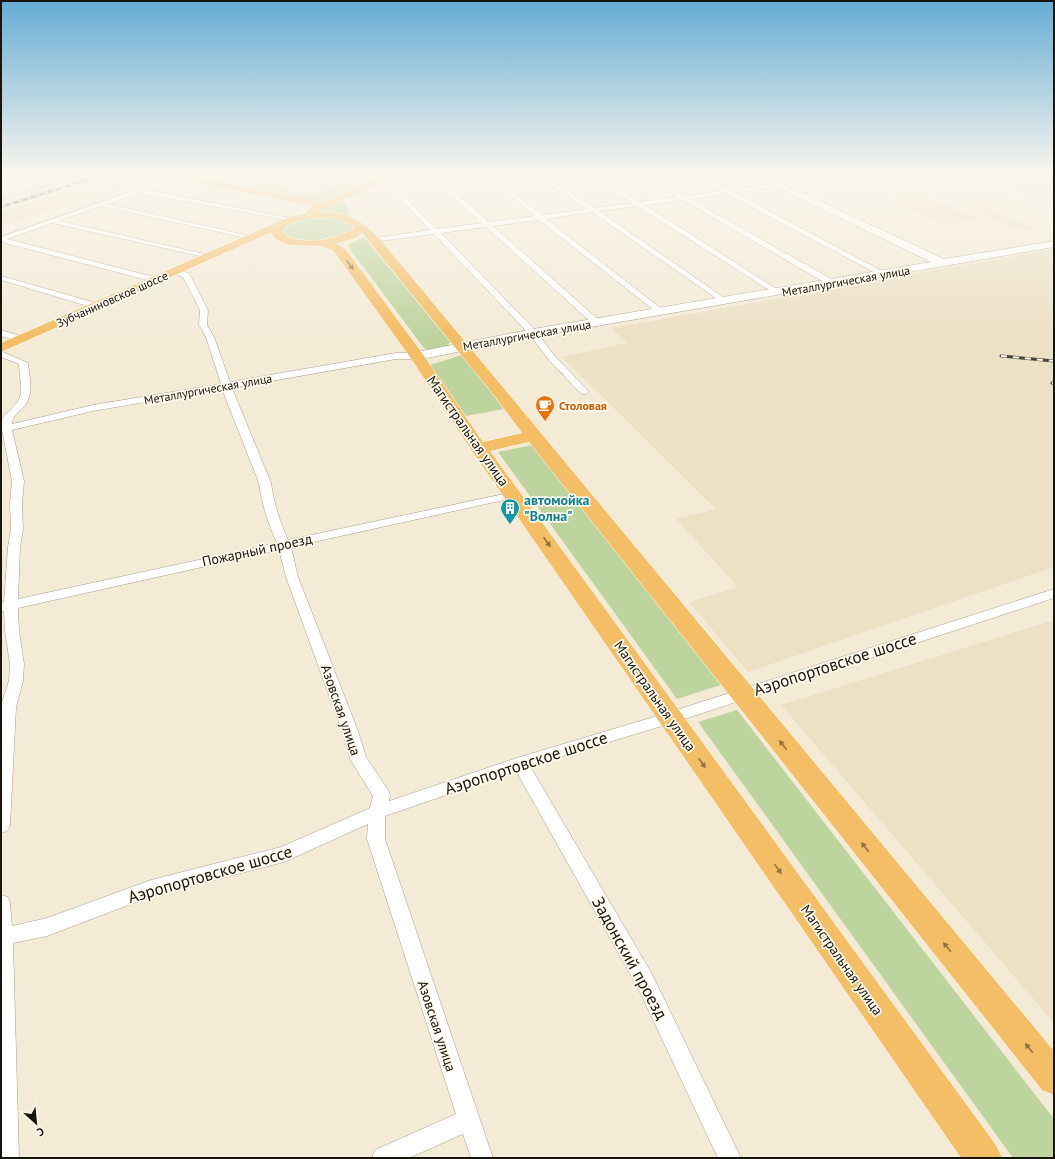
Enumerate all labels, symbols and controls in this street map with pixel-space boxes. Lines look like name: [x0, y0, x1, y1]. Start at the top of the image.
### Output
one-way arrow: [346, 260, 354, 270]
street label: Металлургическая улица: [781, 262, 911, 300]
street label: Зубчаниновское шоссе: [54, 268, 170, 330]
street label: Металлургическая улица: [462, 316, 592, 354]
street label: Металлургическая улица: [143, 370, 273, 408]
street label: Магистральная улица: [423, 372, 513, 490]
cafe icon: Столовая: [534, 394, 556, 422]
place label: Столовая: [559, 398, 607, 413]
place label: автомойка "Волна": [524, 491, 590, 525]
building icon: автомойка "Волна": [499, 497, 521, 525]
street label: Пожарный проезд: [200, 529, 314, 570]
one-way arrow: [542, 537, 551, 548]
street label: Аэропортовское шоссе: [751, 627, 919, 701]
street label: Магистральная улица: [610, 637, 700, 755]
street label: Азовская улица: [317, 662, 365, 758]
street label: Аэропортовское шоссе: [442, 726, 610, 800]
one-way arrow: [779, 740, 787, 751]
one-way arrow: [698, 758, 706, 768]
street label: Аэропортовское шоссе: [125, 840, 295, 908]
one-way arrow: [860, 841, 869, 852]
one-way arrow: [773, 864, 781, 874]
street label: Задонский проезд: [587, 893, 673, 1023]
street label: Магистральная улица: [797, 901, 887, 1019]
one-way arrow: [942, 942, 951, 953]
street label: Азовская улица: [414, 978, 460, 1074]
one-way arrow: [1025, 1043, 1034, 1053]
north arrow: [16, 1103, 56, 1143]
text: С: [35, 1124, 46, 1140]

